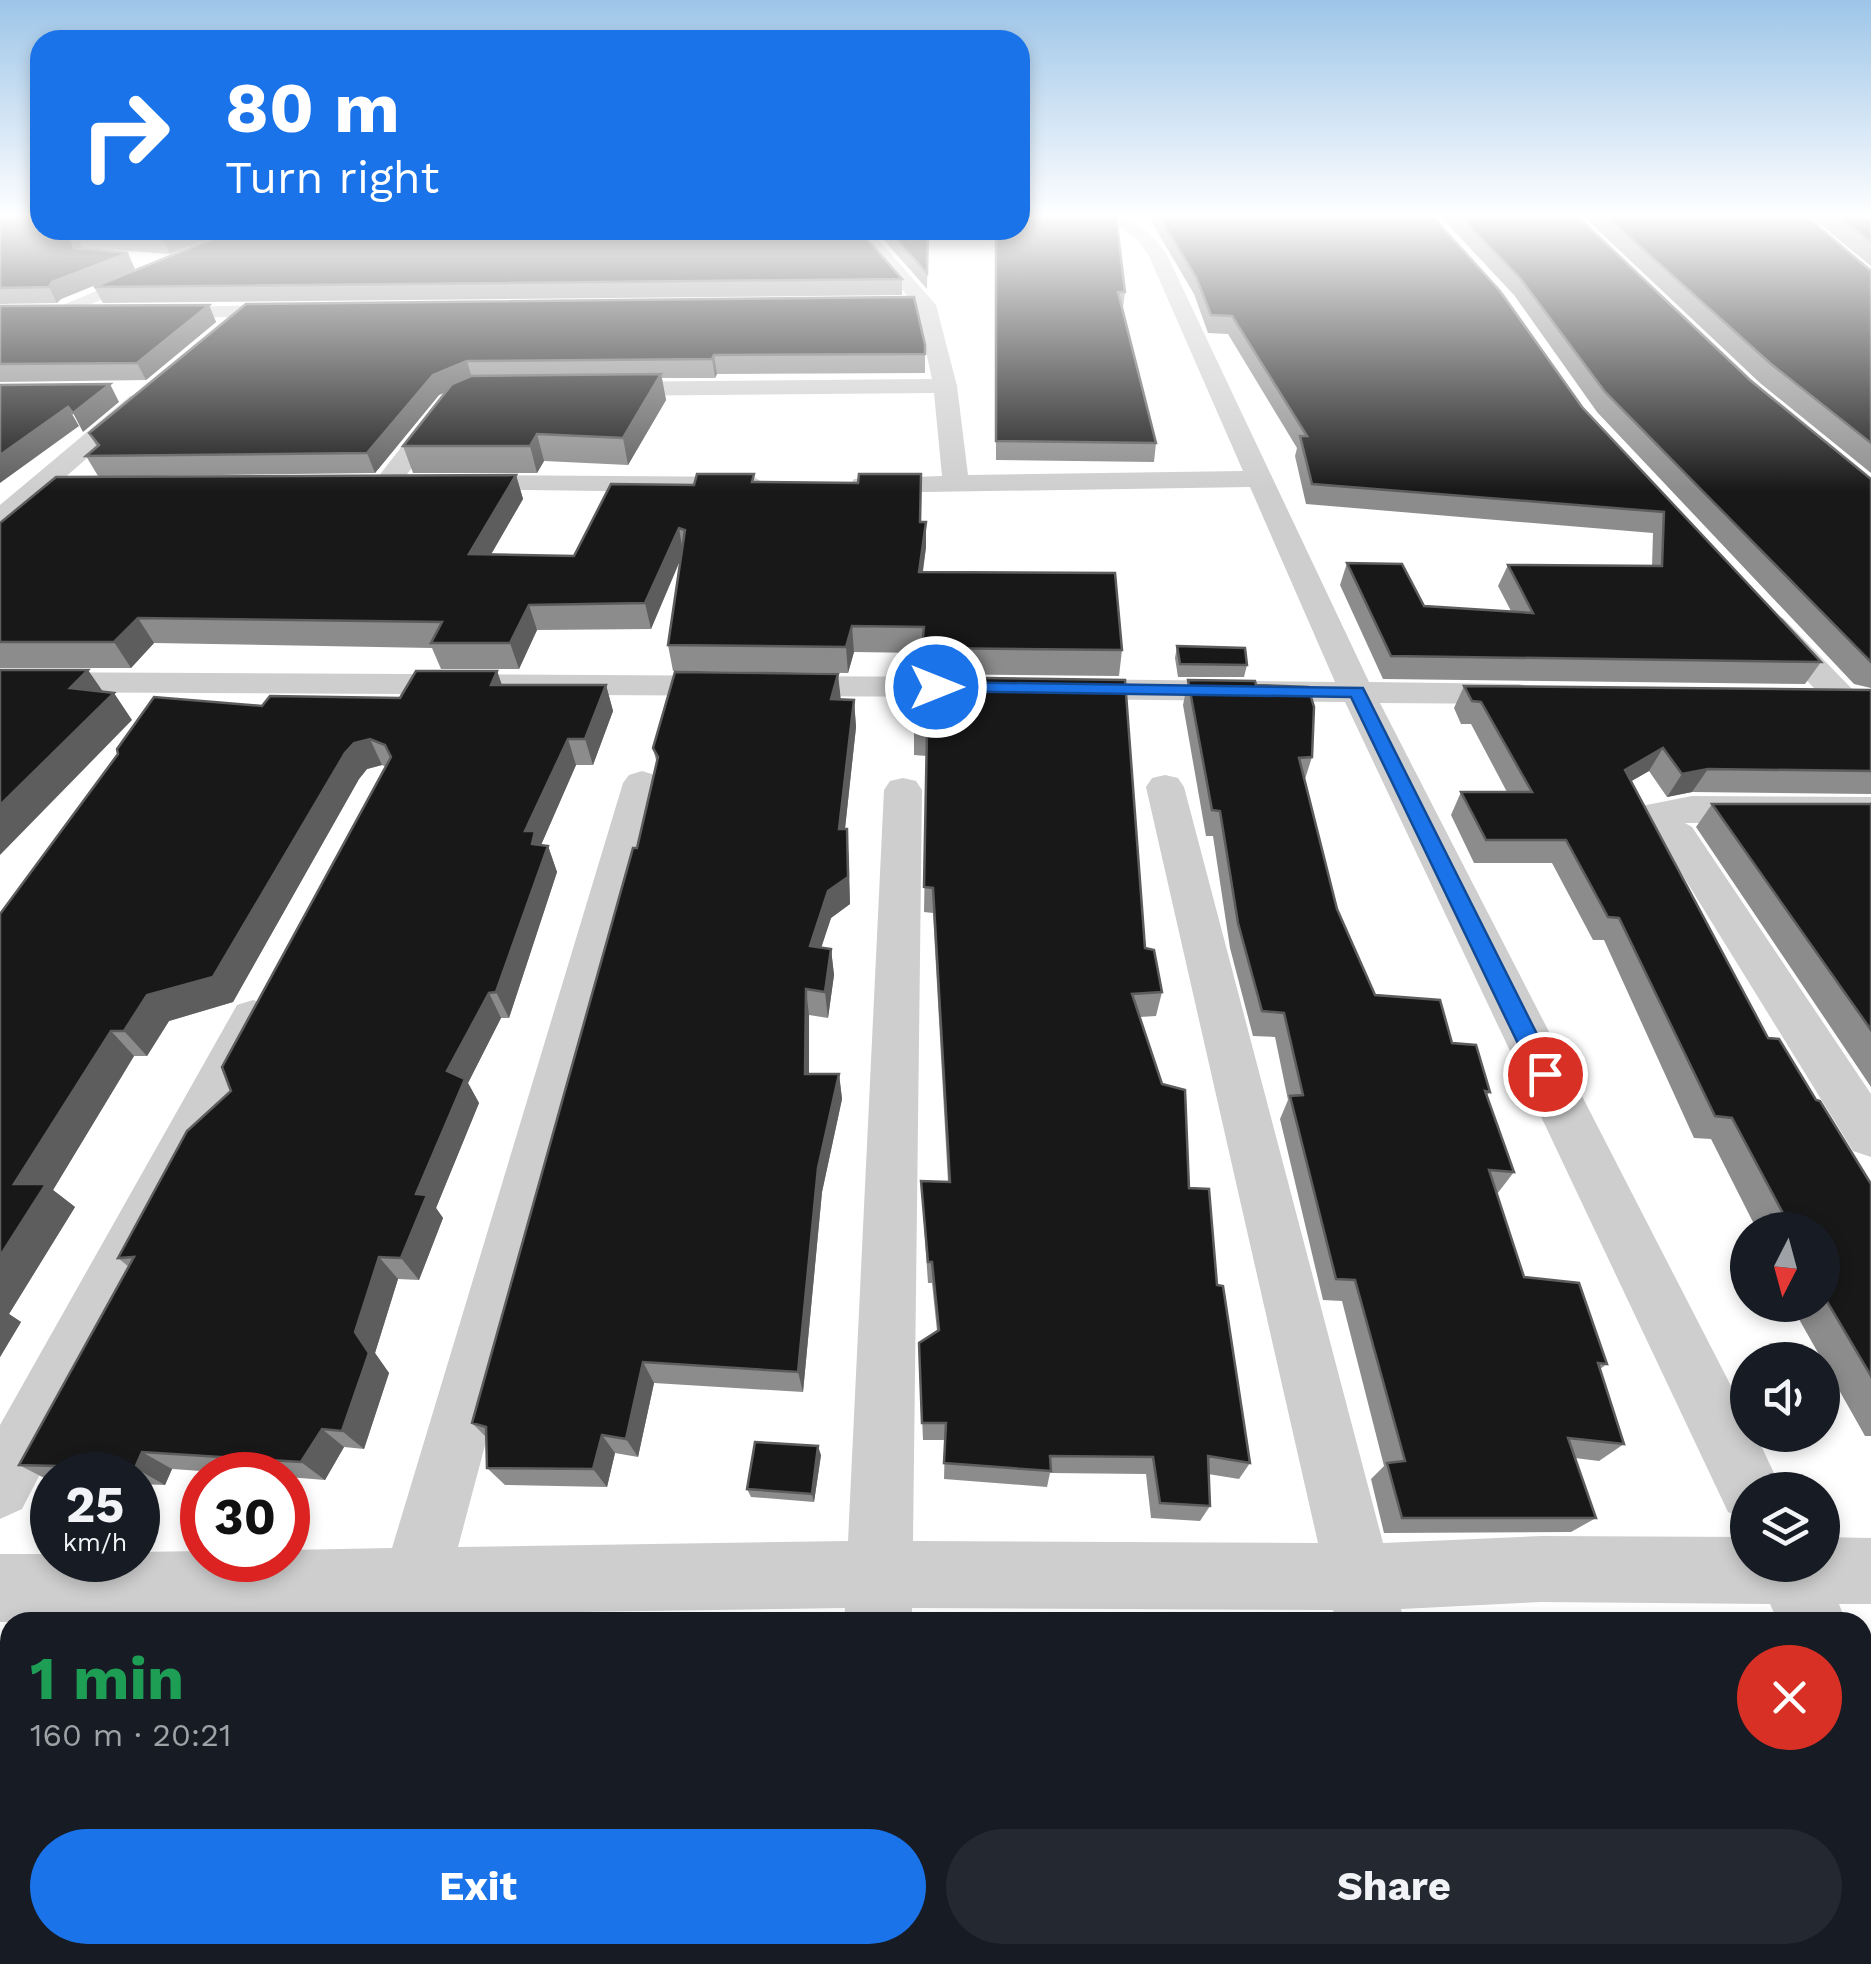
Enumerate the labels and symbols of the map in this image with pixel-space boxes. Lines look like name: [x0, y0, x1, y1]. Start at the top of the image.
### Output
position arrow: [884, 635, 988, 739]
pin: [1503, 1032, 1588, 1117]
north arrow: [1730, 1212, 1840, 1322]
speed limit sign: 30: [180, 1452, 310, 1582]

